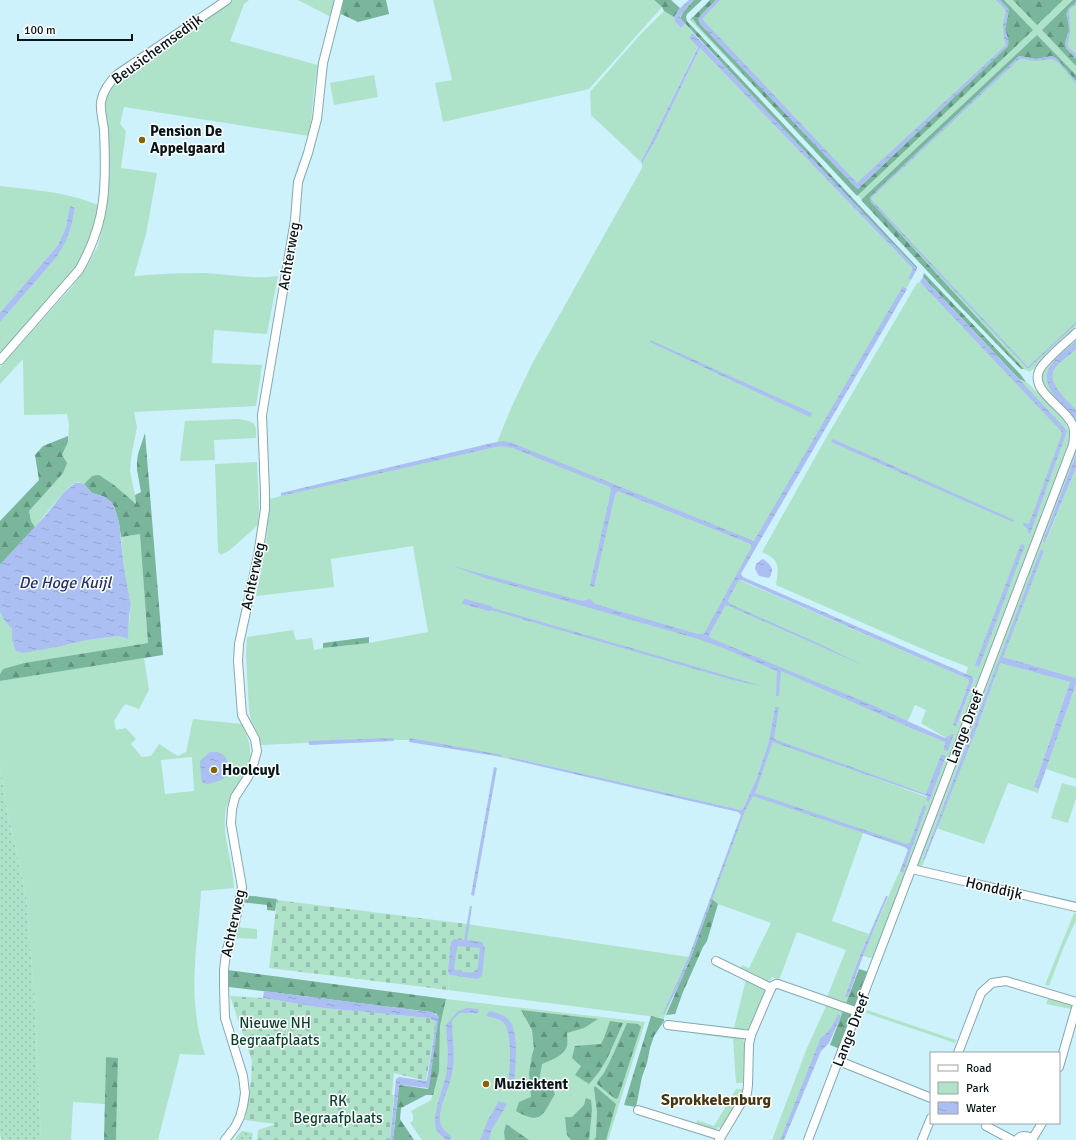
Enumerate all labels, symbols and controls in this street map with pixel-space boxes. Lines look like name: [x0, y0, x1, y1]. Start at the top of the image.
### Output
street label: Beusichemsedijk: [108, 10, 206, 88]
scale bar: [18, 16, 132, 42]
text: 100 m: [24, 23, 56, 38]
place label: Pension De Appelgaard: [150, 122, 225, 157]
marker: Pension De Appelgaard: [137, 135, 147, 145]
street label: Achterweg: [274, 220, 304, 291]
street label: Achterweg: [237, 540, 269, 612]
water label: De Hoge Kuijl: [19, 573, 112, 593]
street label: Lange Dreef: [943, 687, 988, 766]
place label: Hoolcuyl: [222, 761, 280, 779]
marker: Hoolcuyl: [209, 765, 219, 775]
street label: Honddijk: [964, 873, 1025, 903]
street label: Achterweg: [217, 887, 249, 959]
street label: Lange Dreef: [829, 990, 874, 1069]
park label: Nieuwe NH Begraafplaats: [230, 1014, 320, 1049]
legend: [930, 1052, 1060, 1124]
text: Road: [966, 1061, 992, 1076]
place label: Muziektent: [494, 1075, 568, 1093]
marker: Muziektent: [481, 1079, 491, 1089]
text: Park: [966, 1081, 989, 1096]
district label: Sprokkelenburg: [661, 1090, 771, 1110]
park label: RK Begraafplaats: [293, 1092, 383, 1127]
text: Water: [966, 1101, 997, 1116]

